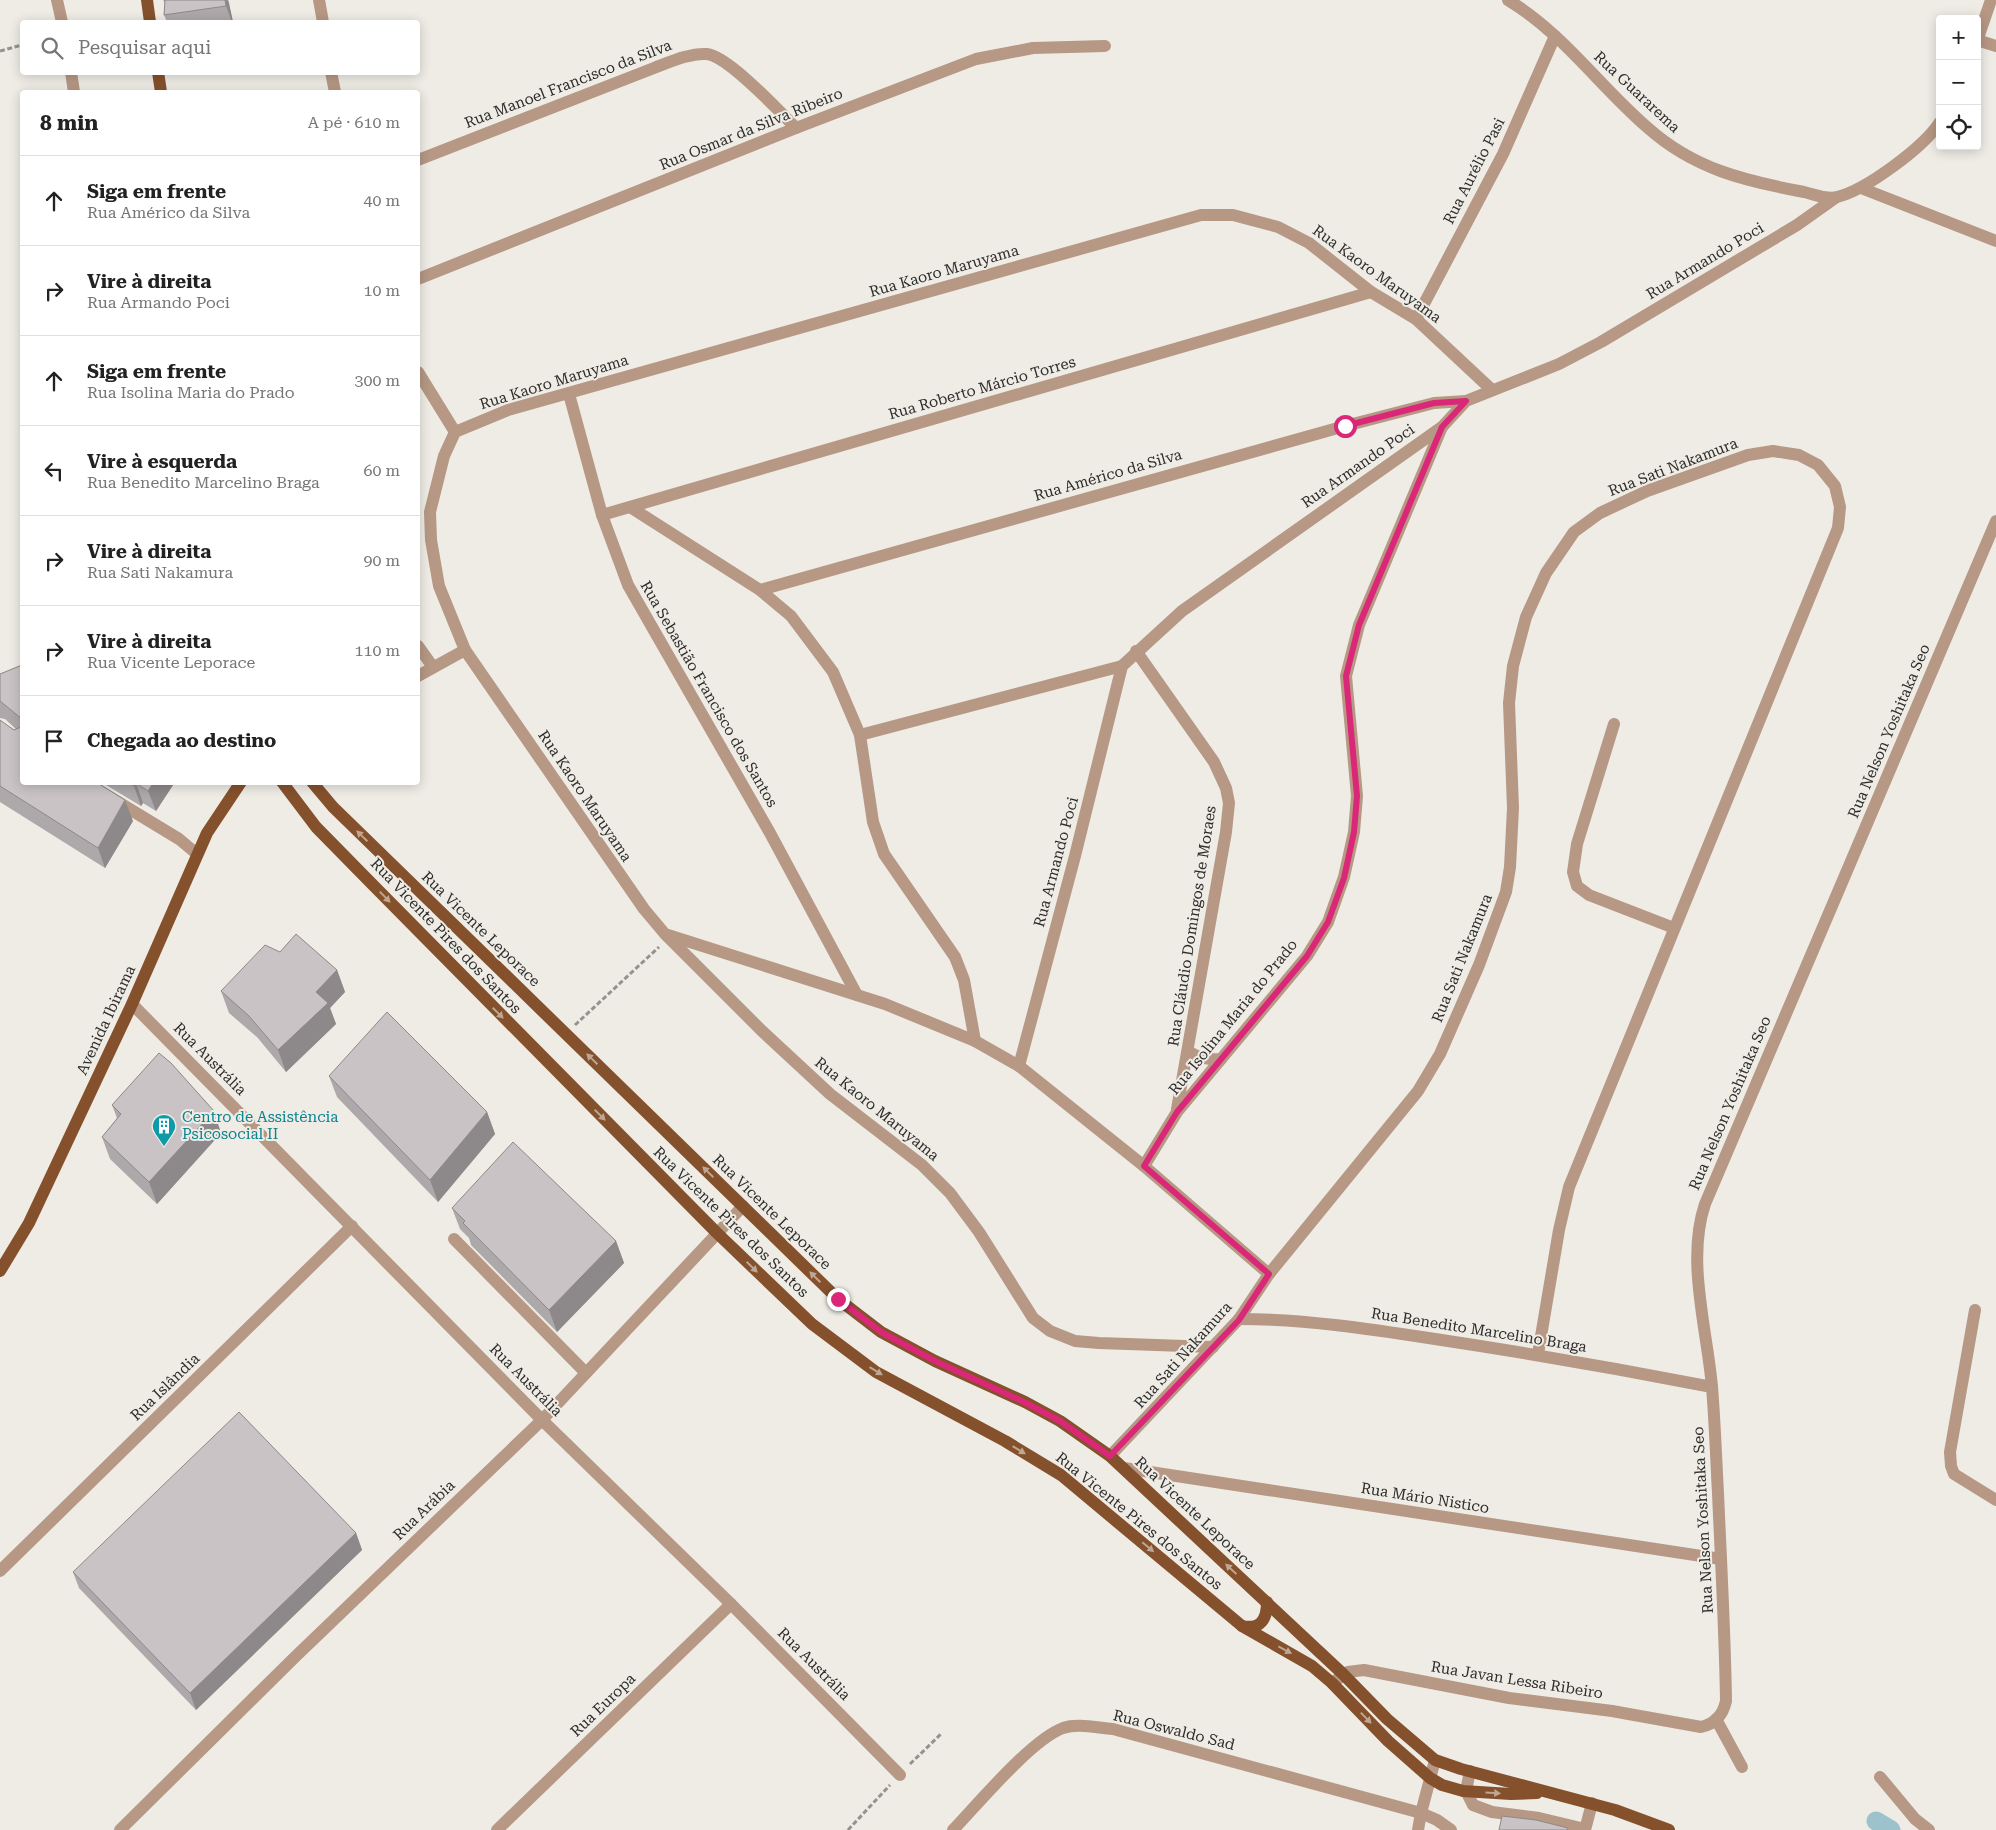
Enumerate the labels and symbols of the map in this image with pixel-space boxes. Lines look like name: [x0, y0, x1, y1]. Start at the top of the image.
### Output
street label: Rua Manoel Francisco da Silva: [462, 36, 674, 132]
street label: Rua Guararema: [1590, 48, 1684, 136]
street label: Rua Osmar da Silva Ribeiro: [657, 84, 845, 174]
street label: Rua Aurélio Pasi: [1439, 115, 1509, 227]
street label: Rua Armando Poci: [1643, 219, 1767, 303]
street label: Rua Kaoro Maruyama: [1309, 221, 1445, 327]
street label: Rua Kaoro Maruyama: [867, 241, 1021, 301]
street label: Rua Kaoro Maruyama: [477, 351, 631, 413]
street label: Rua Roberto Márcio Torres: [886, 353, 1078, 423]
route start: [1334, 415, 1357, 438]
street label: Rua Armando Poci: [1298, 420, 1418, 512]
street label: Rua Sati Nakamura: [1606, 434, 1740, 500]
street label: Rua Américo da Silva: [1032, 445, 1184, 505]
street label: Rua Sebastião Francisco dos Santos: [637, 578, 781, 810]
street label: Rua Nelson Yoshitaka Seo: [1844, 641, 1934, 821]
street label: Rua Kaoro Maruyama: [534, 727, 636, 865]
street label: Rua Armando Poci: [1030, 795, 1082, 929]
street label: Rua Cláudio Domingos de Moraes: [1164, 804, 1220, 1048]
one-way arrow: [357, 830, 369, 842]
street label: Rua Vicente Pires dos Santos: [367, 855, 525, 1017]
street label: Rua Vicente Leporace: [418, 868, 544, 990]
one-way arrow: [378, 890, 390, 902]
street label: Rua Sati Nakamura: [1428, 891, 1496, 1025]
street label: Rua Isolina Maria do Prado: [1165, 936, 1301, 1098]
street label: Avenida Ibirama: [73, 962, 139, 1078]
one-way arrow: [492, 1006, 504, 1018]
street label: Rua Nelson Yoshitaka Seo: [1685, 1013, 1775, 1193]
street label: Rua Austrália: [170, 1019, 250, 1099]
one-way arrow: [586, 1053, 598, 1065]
street label: Rua Kaoro Maruyama: [811, 1053, 943, 1165]
place label: Centro de Assistência Psicosocial II: [182, 1108, 338, 1143]
one-way arrow: [594, 1109, 606, 1121]
building icon: Centro de Assistência Psicosocial II: [151, 1113, 177, 1147]
street label: Rua Vicente Pires dos Santos: [650, 1143, 812, 1301]
street label: Rua Vicente Leporace: [709, 1151, 835, 1273]
one-way arrow: [703, 1166, 715, 1178]
one-way arrow: [746, 1261, 758, 1273]
one-way arrow: [810, 1271, 822, 1283]
route end: [827, 1288, 850, 1311]
street label: Rua Sati Nakamura: [1130, 1298, 1236, 1412]
street label: Rua Benedito Marcelino Braga: [1370, 1304, 1588, 1356]
street label: Rua Austrália: [486, 1340, 566, 1420]
street label: Rua Islândia: [127, 1350, 203, 1424]
one-way arrow: [870, 1367, 883, 1376]
street label: Rua Nelson Yoshitaka Seo: [1689, 1426, 1717, 1614]
one-way arrow: [1012, 1445, 1025, 1454]
street label: Rua Vicente Pires dos Santos: [1052, 1448, 1226, 1594]
street label: Rua Vicente Leporace: [1131, 1453, 1259, 1573]
street label: Rua Arábia: [389, 1476, 459, 1544]
street label: Rua Mário Nistico: [1360, 1479, 1490, 1517]
one-way arrow: [1141, 1542, 1154, 1553]
one-way arrow: [1225, 1563, 1237, 1575]
street label: Rua Austrália: [774, 1624, 854, 1704]
one-way arrow: [1278, 1646, 1292, 1654]
street label: Rua Javan Lessa Ribeiro: [1430, 1657, 1604, 1703]
street label: Rua Europa: [567, 1670, 639, 1740]
street label: Rua Oswaldo Sad: [1111, 1706, 1237, 1754]
one-way arrow: [1360, 1712, 1372, 1724]
one-way arrow: [1486, 1789, 1502, 1797]

